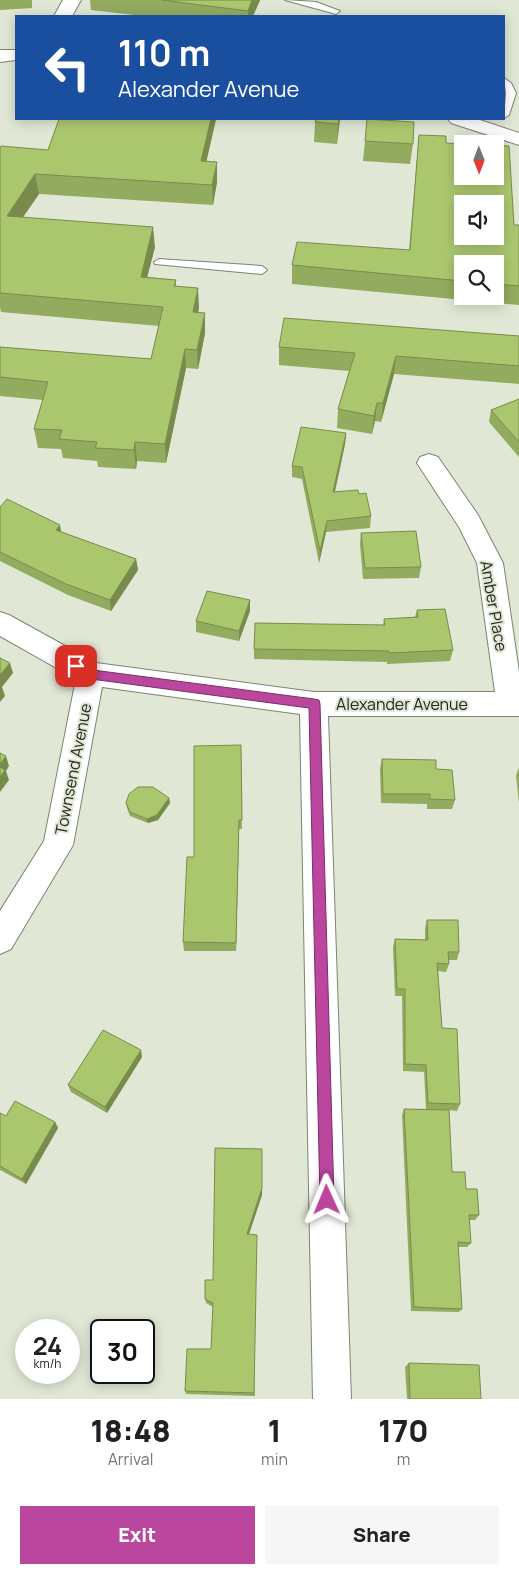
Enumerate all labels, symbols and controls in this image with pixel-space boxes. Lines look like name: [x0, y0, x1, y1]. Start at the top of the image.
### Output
text: 110 m: [118, 29, 210, 77]
icon: left: [35, 35, 100, 100]
text: Alexander Avenue: [118, 74, 299, 104]
north arrow: [454, 135, 504, 185]
map controls: [454, 135, 504, 305]
button: sound: [454, 195, 504, 245]
button: search: [454, 255, 504, 305]
street label: Amber Place: [475, 559, 513, 653]
pin: [55, 645, 97, 687]
icon: arrive: [62, 652, 90, 680]
street label: Alexander Avenue: [336, 693, 468, 715]
street label: Townsend Avenue: [49, 701, 97, 837]
position arrow: [300, 1173, 352, 1225]
speed limit sign: 30: [90, 1319, 155, 1384]
text: 24: [33, 1328, 62, 1363]
text: km/h: [34, 1355, 61, 1372]
text: 18:48: [90, 1410, 171, 1451]
text: 1: [268, 1410, 281, 1451]
text: 170: [378, 1410, 429, 1451]
text: Arrival: [108, 1448, 153, 1470]
text: min: [261, 1448, 288, 1470]
text: m: [397, 1448, 410, 1470]
button: Exit: [20, 1506, 255, 1564]
button: Share: [265, 1506, 499, 1564]

